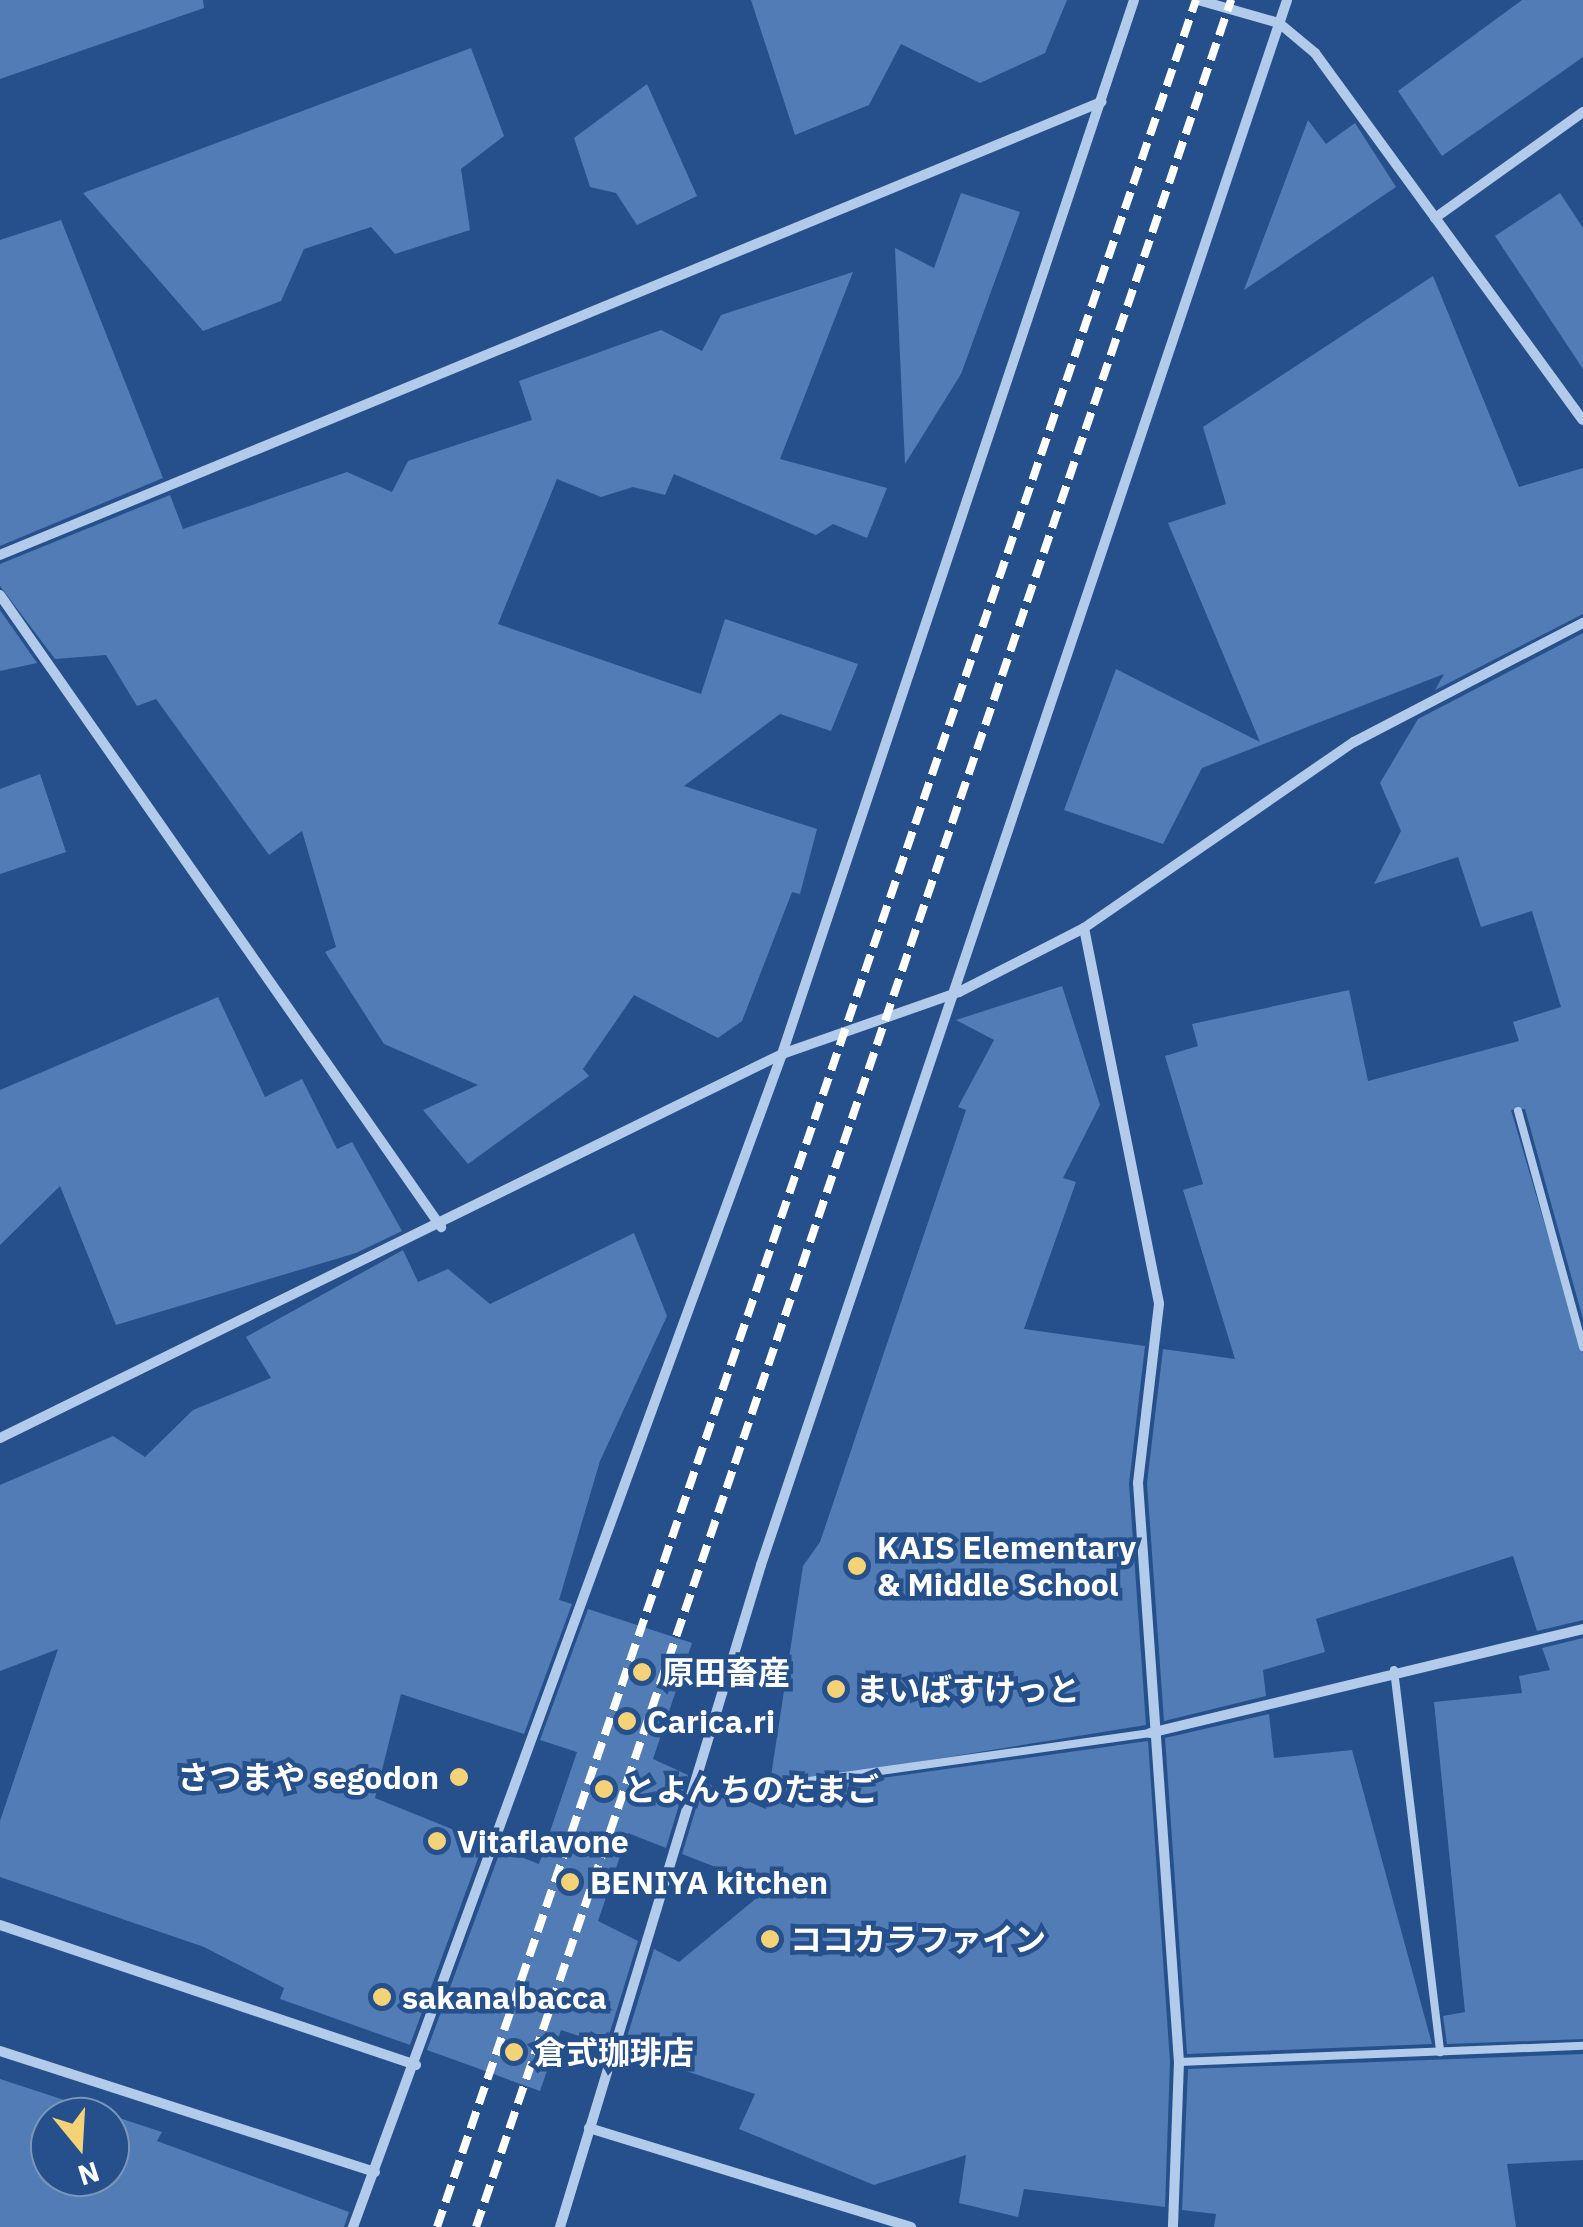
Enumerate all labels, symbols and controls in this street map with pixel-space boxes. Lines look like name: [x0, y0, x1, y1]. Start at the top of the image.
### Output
place label: KAIS Elementary & Middle School: [877, 1529, 1136, 1604]
marker: KAIS Elementary & Middle School: [846, 1555, 868, 1577]
place label: 原田畜産: [662, 1653, 790, 1691]
marker: 原田畜産: [631, 1661, 653, 1683]
place label: まいばすけっと: [856, 1670, 1080, 1708]
marker: まいばすけっと: [825, 1678, 847, 1700]
place label: Carica.ri: [647, 1702, 775, 1740]
marker: Carica.ri: [616, 1710, 638, 1732]
place label: さつまや segodon: [177, 1758, 439, 1796]
marker: さつまや segodon: [448, 1766, 470, 1788]
place label: とよんちのたまご: [624, 1770, 880, 1808]
marker: とよんちのたまご: [593, 1778, 615, 1800]
place label: Vitaflavone: [457, 1822, 629, 1860]
marker: Vitaflavone: [426, 1830, 448, 1852]
place label: BENIYA kitchen: [590, 1863, 828, 1901]
marker: BENIYA kitchen: [559, 1871, 581, 1893]
place label: ココカラファイン: [790, 1920, 1046, 1958]
marker: ココカラファイン: [759, 1928, 781, 1950]
place label: sakana bacca: [402, 1978, 607, 2016]
marker: sakana bacca: [371, 1986, 393, 2008]
place label: 倉式珈琲店: [534, 2033, 694, 2071]
marker: 倉式珈琲店: [503, 2041, 525, 2063]
north arrow: [30, 2097, 130, 2197]
text: N: [73, 2153, 104, 2195]

